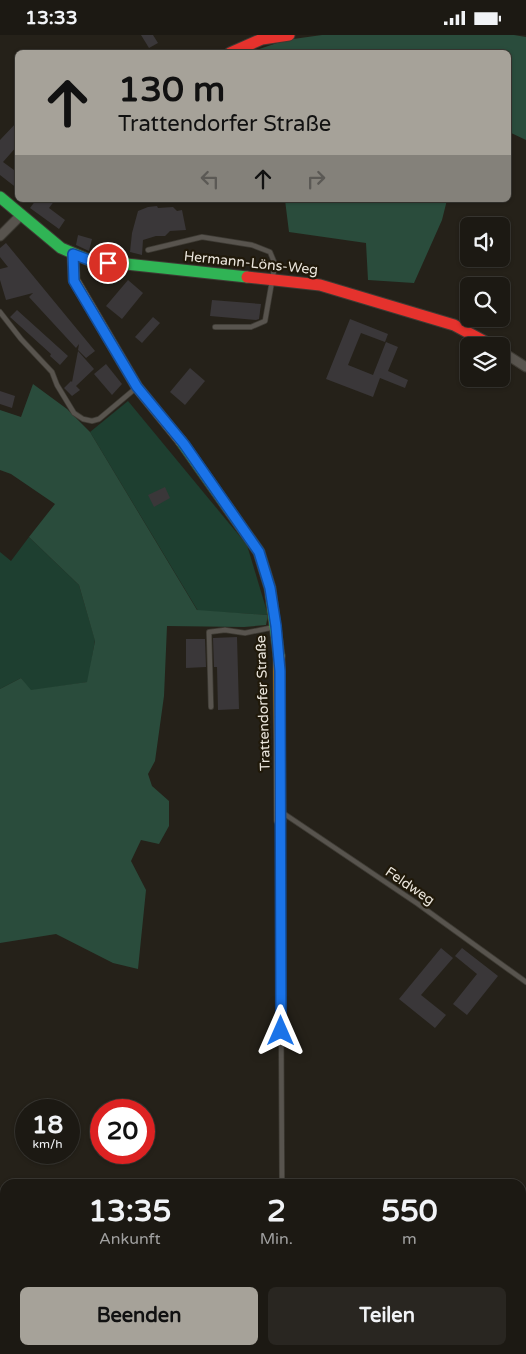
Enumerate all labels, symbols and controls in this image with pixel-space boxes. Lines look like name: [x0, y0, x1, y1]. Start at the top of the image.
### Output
text: 13:33: [25, 7, 78, 29]
text: 130 m: [118, 69, 225, 111]
icon: ahead: [35, 70, 100, 135]
text: Trattendorfer Straße: [118, 111, 331, 137]
icon: left: [196, 165, 224, 193]
icon: ahead: [249, 165, 277, 193]
icon: right: [302, 165, 330, 193]
map controls: [460, 217, 510, 387]
button: sound: [460, 217, 510, 267]
pin: [87, 242, 129, 284]
street label: Hermann-Löns-Weg: [183, 247, 319, 279]
icon: arrive: [94, 249, 122, 277]
button: search: [460, 277, 510, 327]
button: layers: [460, 337, 510, 387]
street label: Trattendorfer Straße: [252, 635, 274, 771]
street label: Feldweg: [382, 863, 438, 909]
position arrow: [254, 1004, 306, 1056]
speed limit sign: 20: [90, 1099, 155, 1164]
text: 18: [32, 1110, 63, 1140]
text: km/h: [32, 1137, 63, 1151]
text: 13:35: [88, 1193, 171, 1230]
text: 2: [267, 1193, 286, 1230]
text: 550: [381, 1193, 438, 1230]
text: Ankunft: [99, 1229, 161, 1249]
text: Min.: [260, 1229, 293, 1249]
text: m: [402, 1229, 417, 1249]
button: Beenden: [20, 1287, 258, 1345]
button: Teilen: [268, 1287, 506, 1345]

